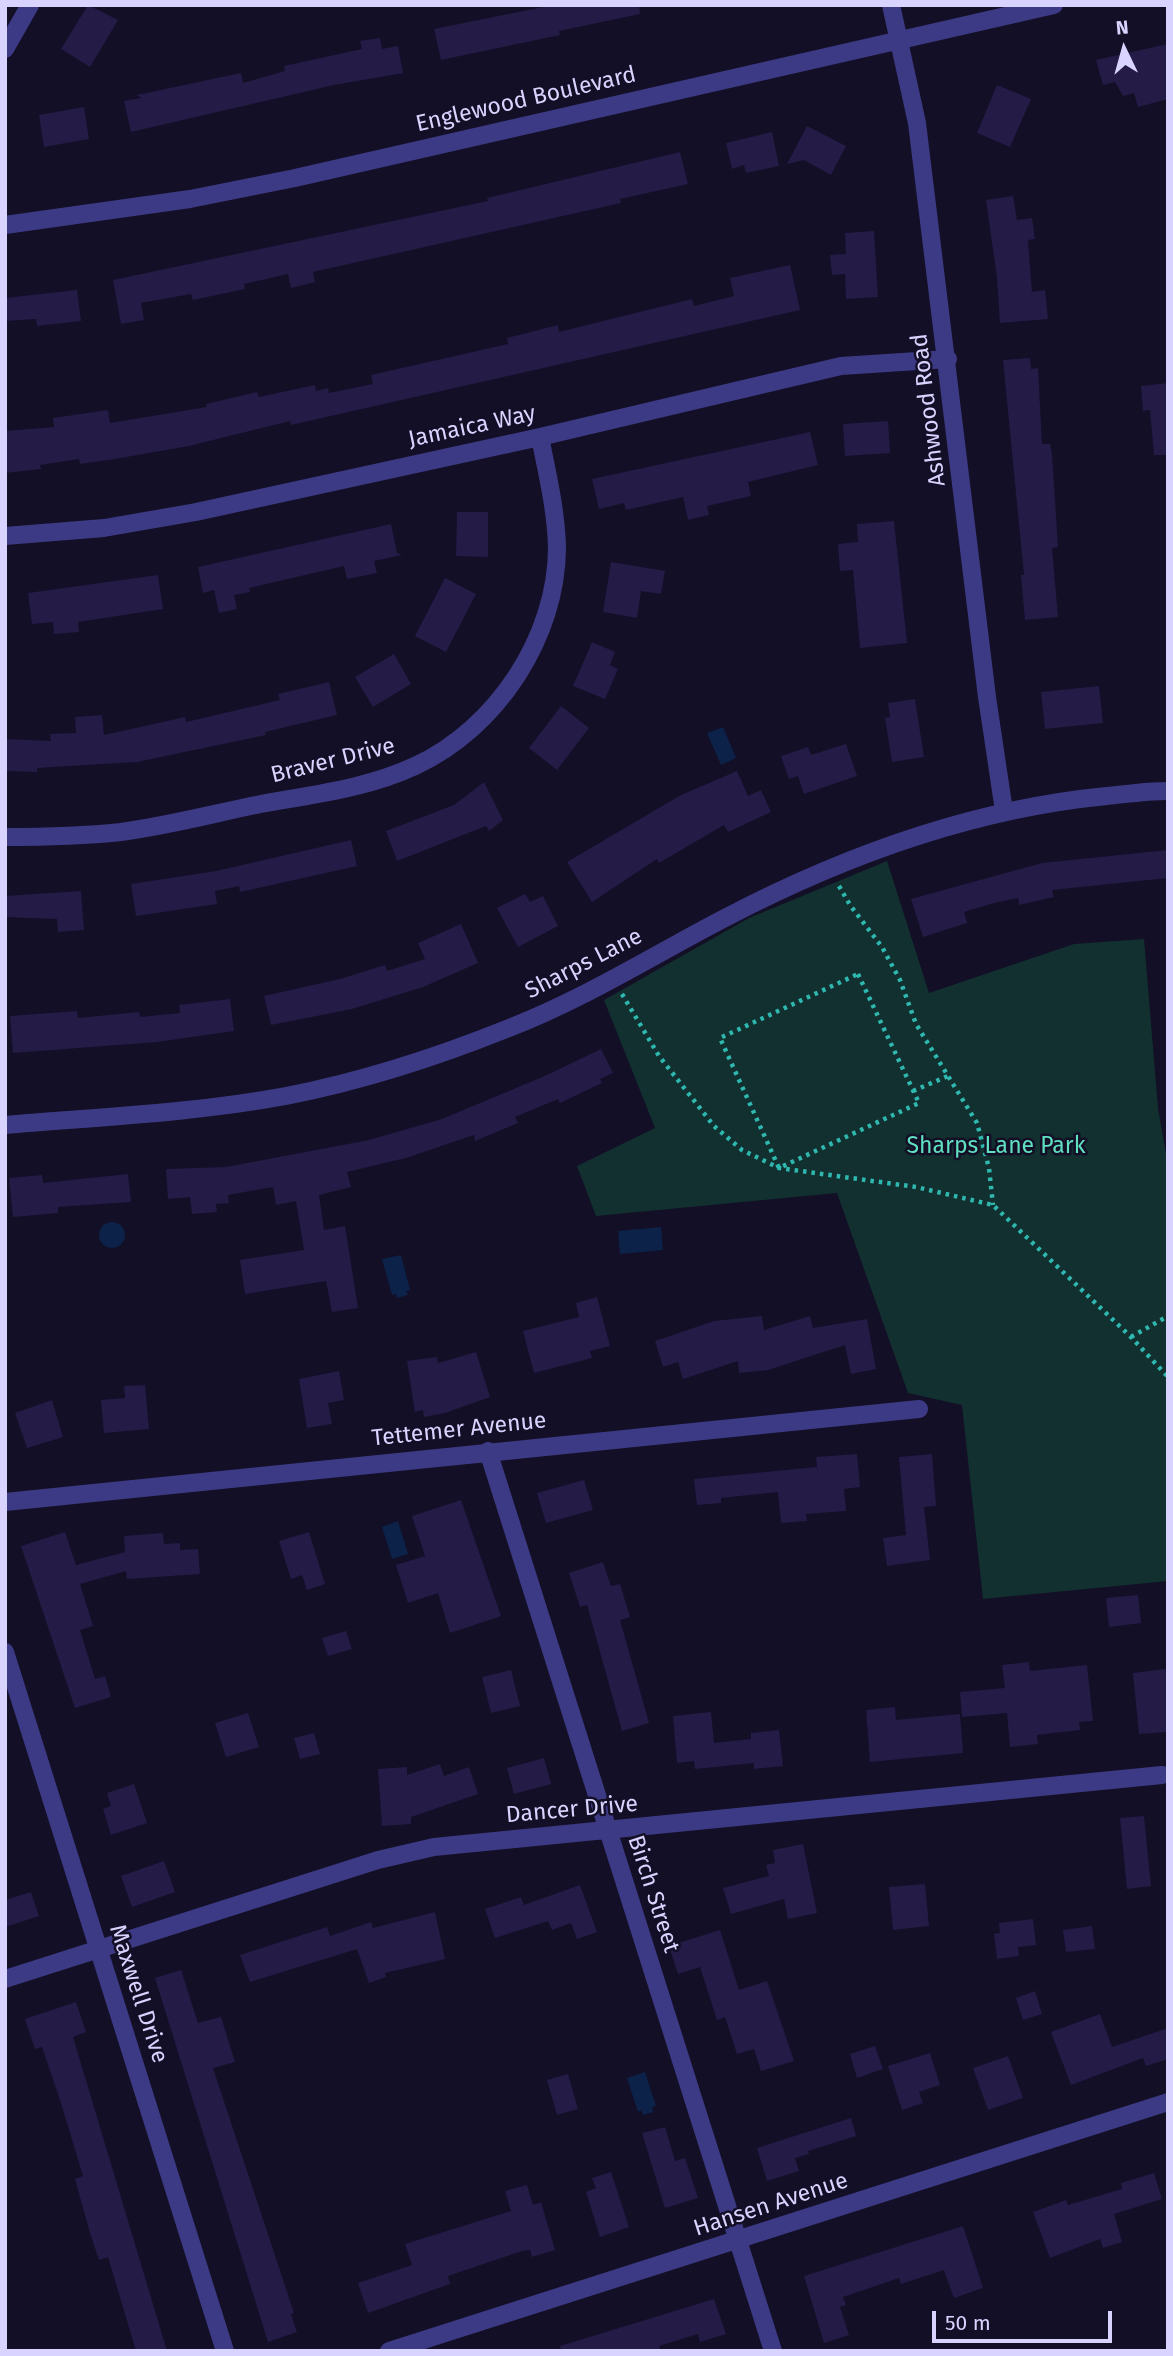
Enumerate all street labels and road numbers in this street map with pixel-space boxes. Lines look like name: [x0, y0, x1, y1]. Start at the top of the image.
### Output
street label: Englewood Boulevard: [413, 61, 639, 139]
street label: Ashwood Road: [906, 332, 952, 488]
street label: Jamaica Way: [406, 400, 538, 454]
street label: Braver Drive: [268, 732, 398, 790]
street label: Sharps Lane: [521, 923, 647, 1005]
street label: Tettemer Avenue: [370, 1407, 548, 1453]
street label: Dancer Drive: [505, 1790, 639, 1830]
street label: Birch Street: [621, 1832, 685, 1956]
street label: Maxwell Drive: [103, 1921, 173, 2067]
street label: Hansen Avenue: [690, 2167, 852, 2243]

